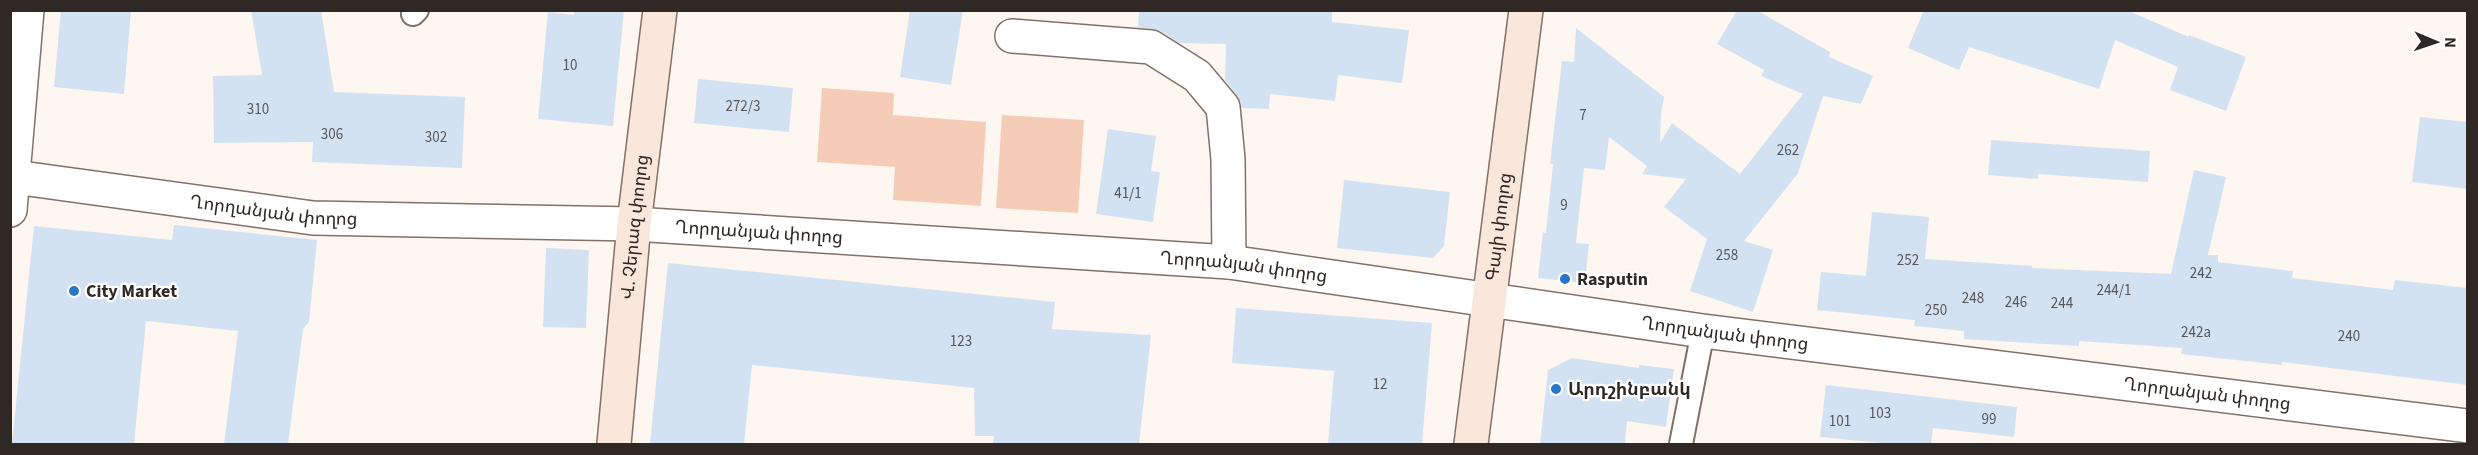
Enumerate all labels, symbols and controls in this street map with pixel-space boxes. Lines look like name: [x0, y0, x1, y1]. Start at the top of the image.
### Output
north arrow: [2406, 12, 2466, 72]
text: N: [2439, 37, 2461, 48]
house number: 10: [563, 55, 577, 76]
house number: 272/3: [725, 96, 761, 117]
house number: 310: [247, 99, 269, 120]
house number: 7: [1579, 105, 1587, 126]
house number: 306: [321, 124, 343, 145]
house number: 302: [425, 127, 447, 148]
house number: 262: [1777, 140, 1799, 161]
street label: Վ. Չերազ փողոց: [615, 153, 655, 301]
street label: Գայի փողոց: [1479, 171, 1518, 282]
house number: 41/1: [1114, 183, 1142, 204]
street label: Ղորղանյան փողոց: [188, 189, 358, 231]
house number: 9: [1560, 195, 1568, 216]
street label: Ղորղանյան փողոց: [674, 214, 844, 250]
street label: Ղորղանյան փողոց: [1159, 245, 1329, 289]
house number: 258: [1716, 245, 1738, 266]
house number: 252: [1897, 250, 1919, 271]
house number: 242: [2190, 263, 2212, 284]
place label: Rasputin: [1577, 267, 1648, 292]
marker: Rasputin: [1558, 272, 1572, 286]
place label: City Market: [86, 279, 177, 304]
house number: 244/1: [2096, 280, 2132, 301]
marker: City Market: [67, 284, 81, 298]
house number: 248: [1962, 288, 1984, 309]
house number: 246: [2005, 292, 2027, 313]
house number: 244: [2051, 293, 2074, 314]
house number: 250: [1925, 300, 1947, 321]
street label: Ղորղանյան փողոց: [1639, 310, 1810, 356]
house number: 242a: [2181, 322, 2211, 343]
house number: 240: [2338, 326, 2360, 347]
house number: 123: [950, 331, 972, 352]
street label: Ղորղանյան փողոց: [2122, 371, 2292, 416]
house number: 12: [1373, 374, 1387, 395]
place label: Արդշինբանկ: [1568, 377, 1691, 402]
marker: Արդշինբանկ: [1549, 382, 1563, 396]
house number: 103: [1869, 403, 1891, 424]
house number: 99: [1982, 409, 1996, 430]
house number: 101: [1829, 411, 1851, 432]

